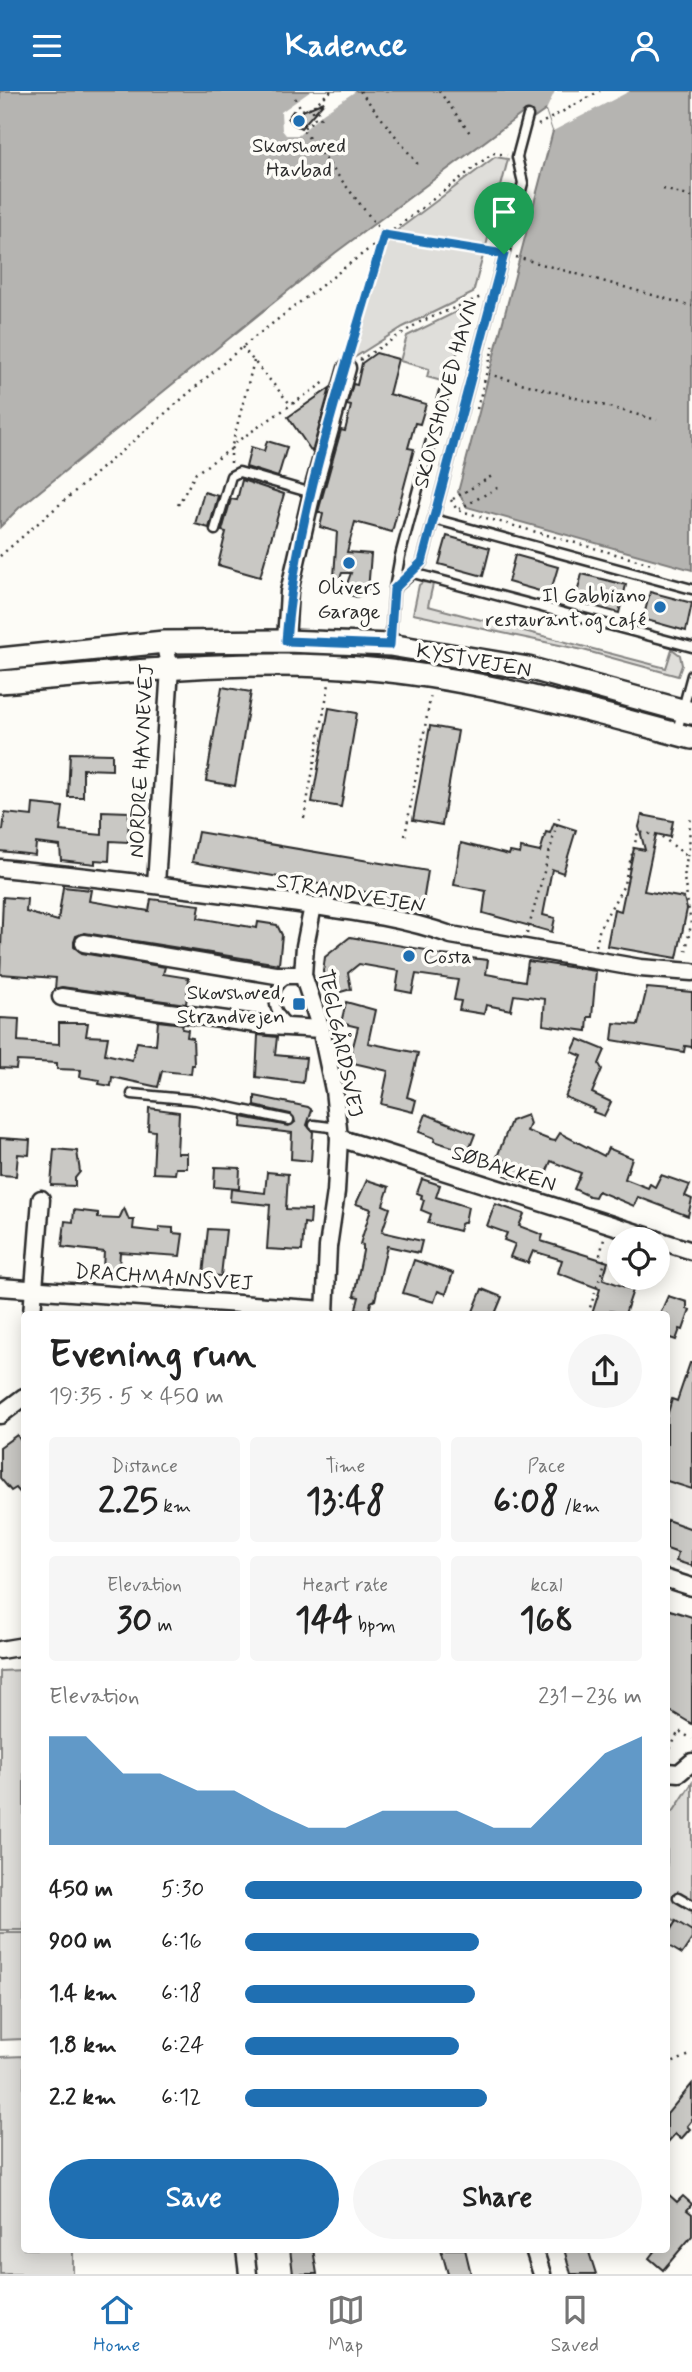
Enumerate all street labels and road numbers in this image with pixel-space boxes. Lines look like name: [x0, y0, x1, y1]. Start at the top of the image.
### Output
street label: SKOVSHOVED HAVN: [407, 297, 485, 491]
street label: KYSTVEJEN: [414, 637, 534, 685]
street label: NORDRE HAVNEVEJ: [123, 663, 161, 859]
street label: STRANDVEJEN: [274, 867, 428, 921]
street label: TEGLGÅRDSVEJ: [311, 967, 369, 1120]
street label: SØBAKKEN: [448, 1139, 559, 1199]
street label: DRACHMANNSVEJ: [74, 1258, 254, 1298]

